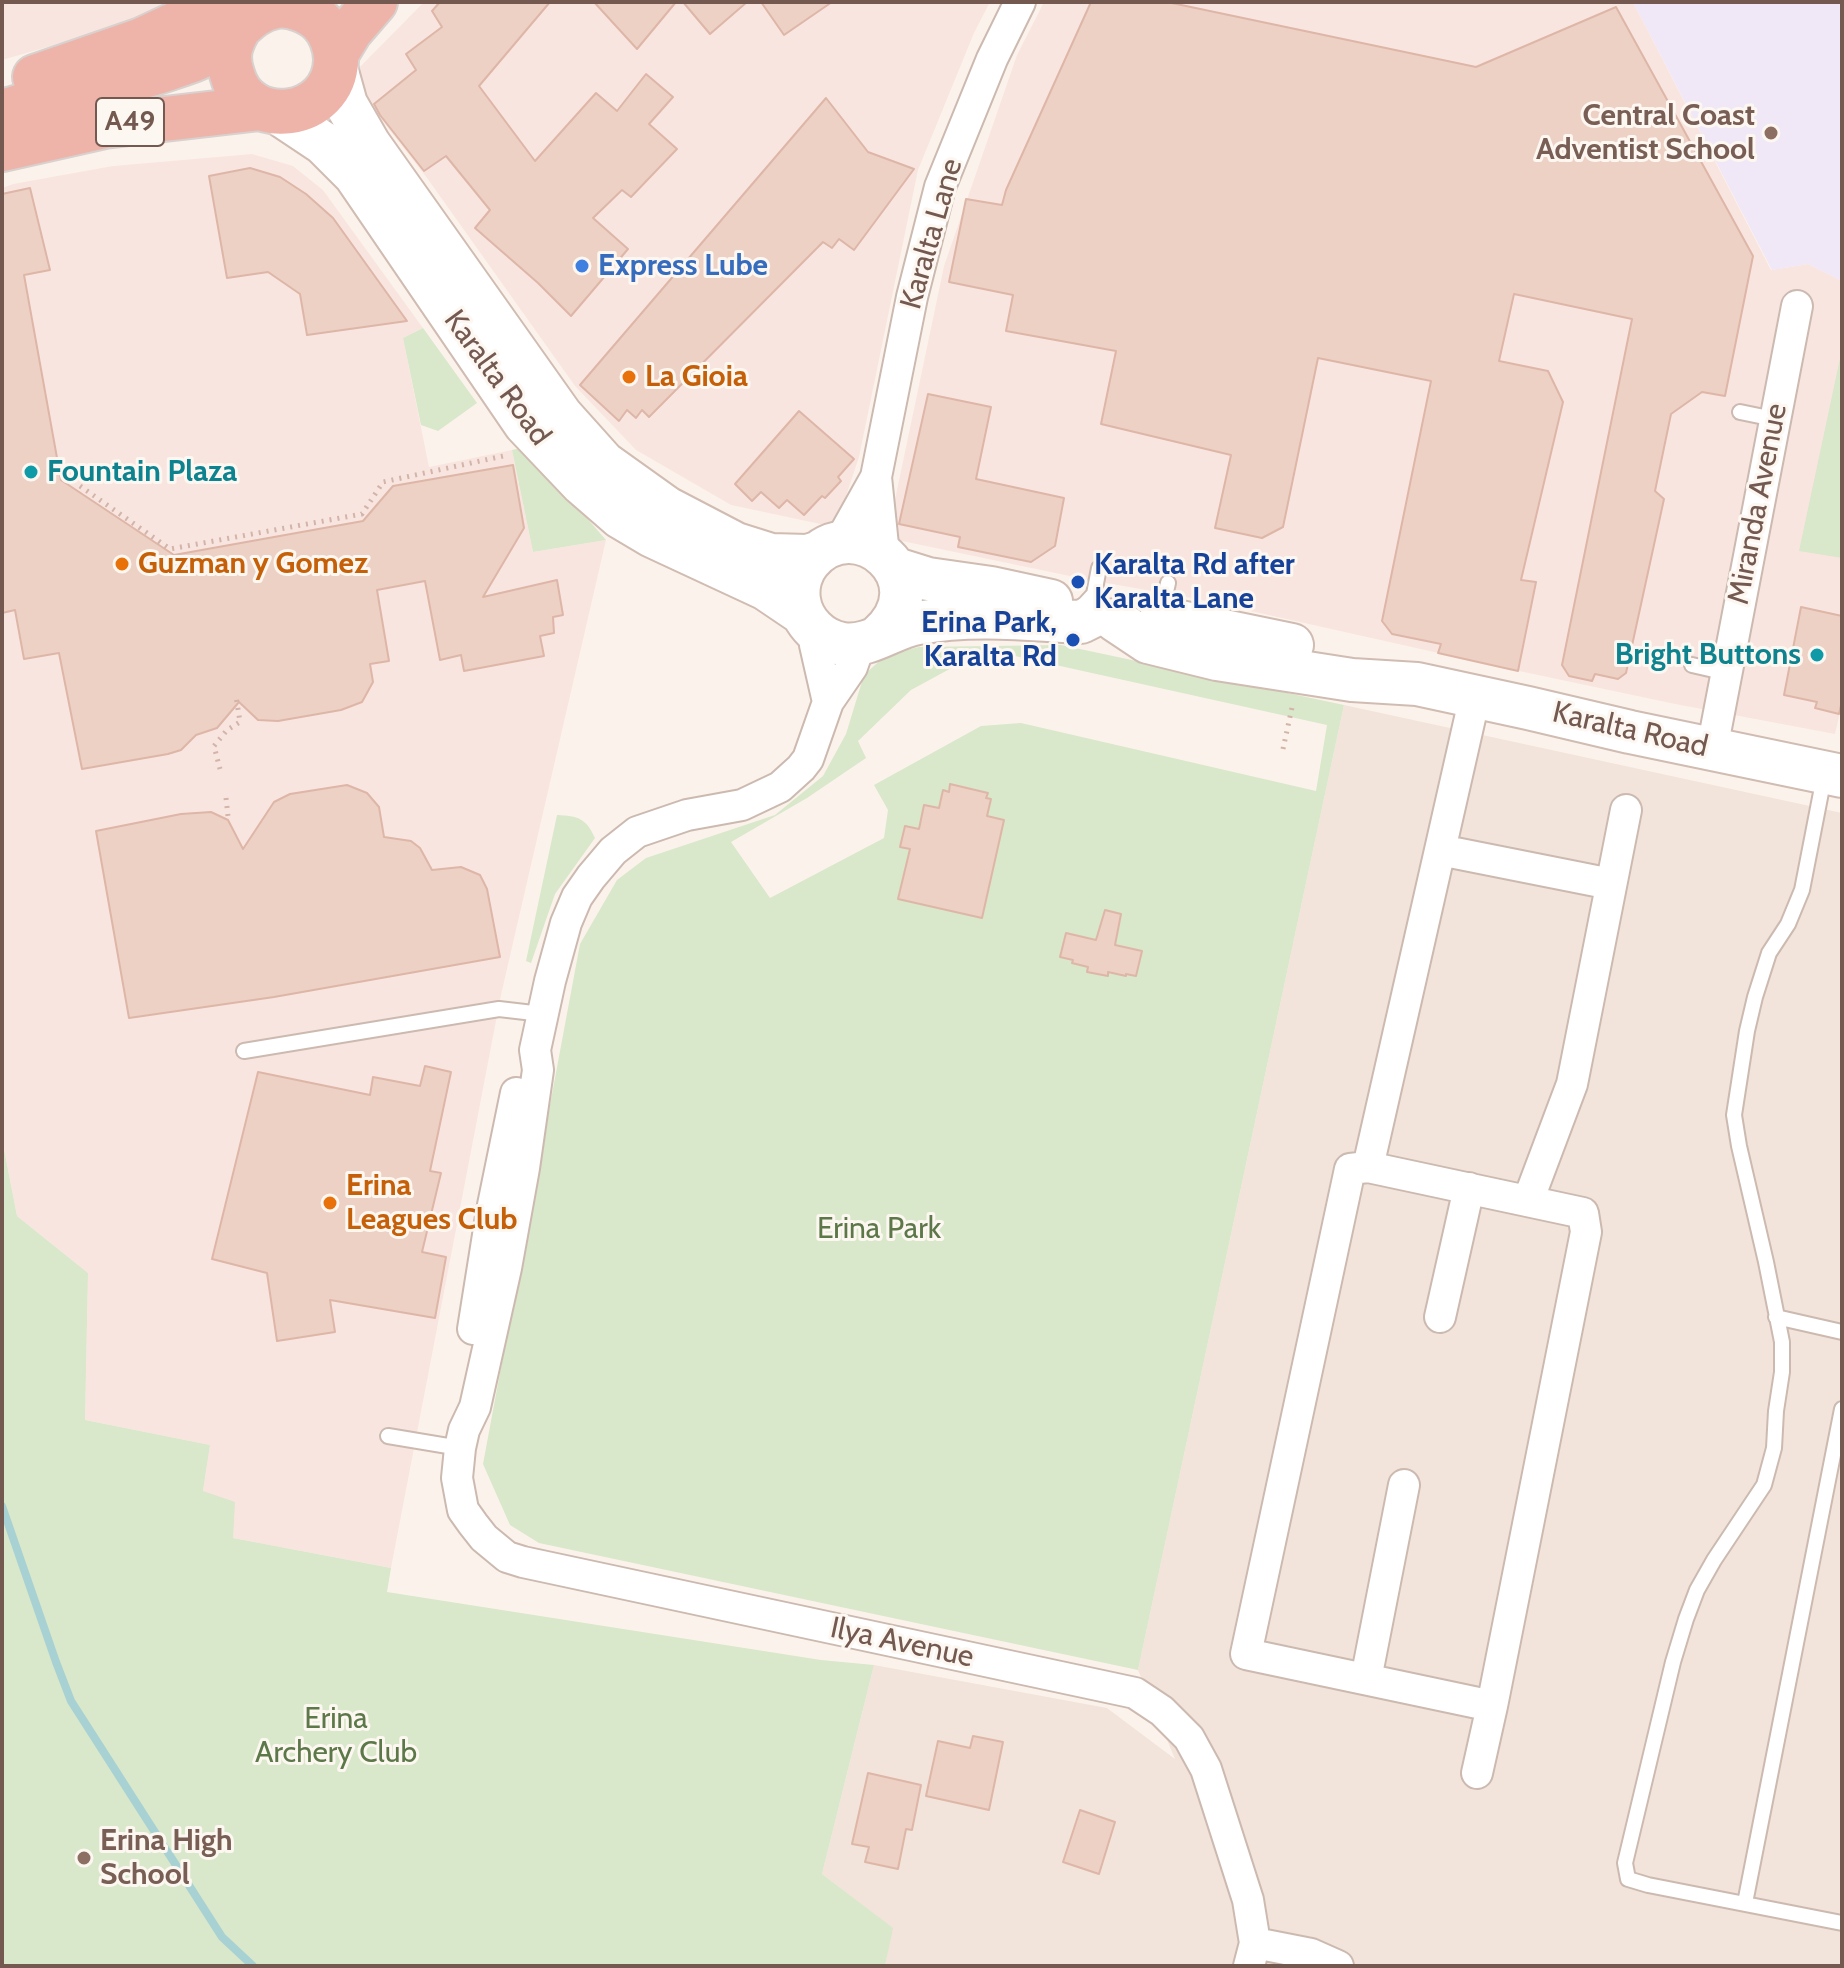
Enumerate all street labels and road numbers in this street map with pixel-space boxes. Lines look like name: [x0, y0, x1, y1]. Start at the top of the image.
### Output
road number: A49: [96, 98, 164, 146]
street label: Karalta Lane: [893, 155, 971, 313]
street label: Karalta Road: [436, 303, 558, 453]
street label: Miranda Avenue: [1721, 401, 1795, 607]
street label: Karalta Road: [1549, 695, 1711, 765]
street label: Ilya Avenue: [827, 1610, 977, 1676]

